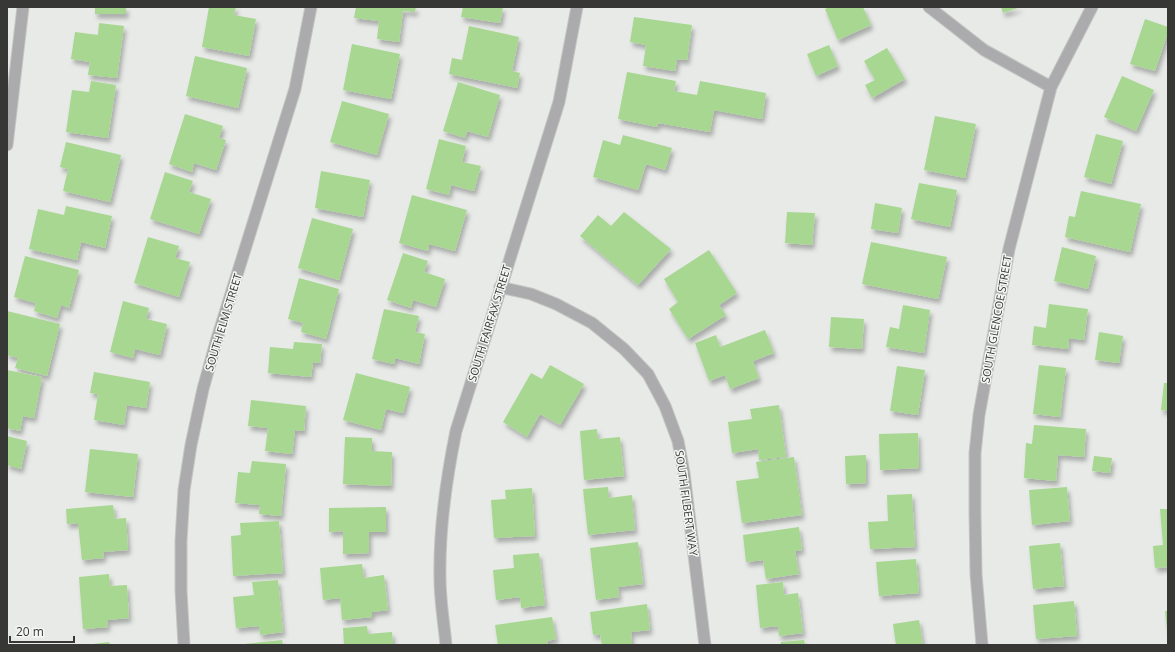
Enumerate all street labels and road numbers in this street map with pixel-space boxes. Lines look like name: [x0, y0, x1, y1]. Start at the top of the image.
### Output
street label: SOUTH GLENCOE STREET: [977, 254, 1015, 384]
street label: SOUTH FAIRFAX STREET: [464, 263, 514, 383]
street label: SOUTH ELM STREET: [201, 271, 245, 373]
street label: SOUTH FILBERT WAY: [672, 449, 702, 558]

